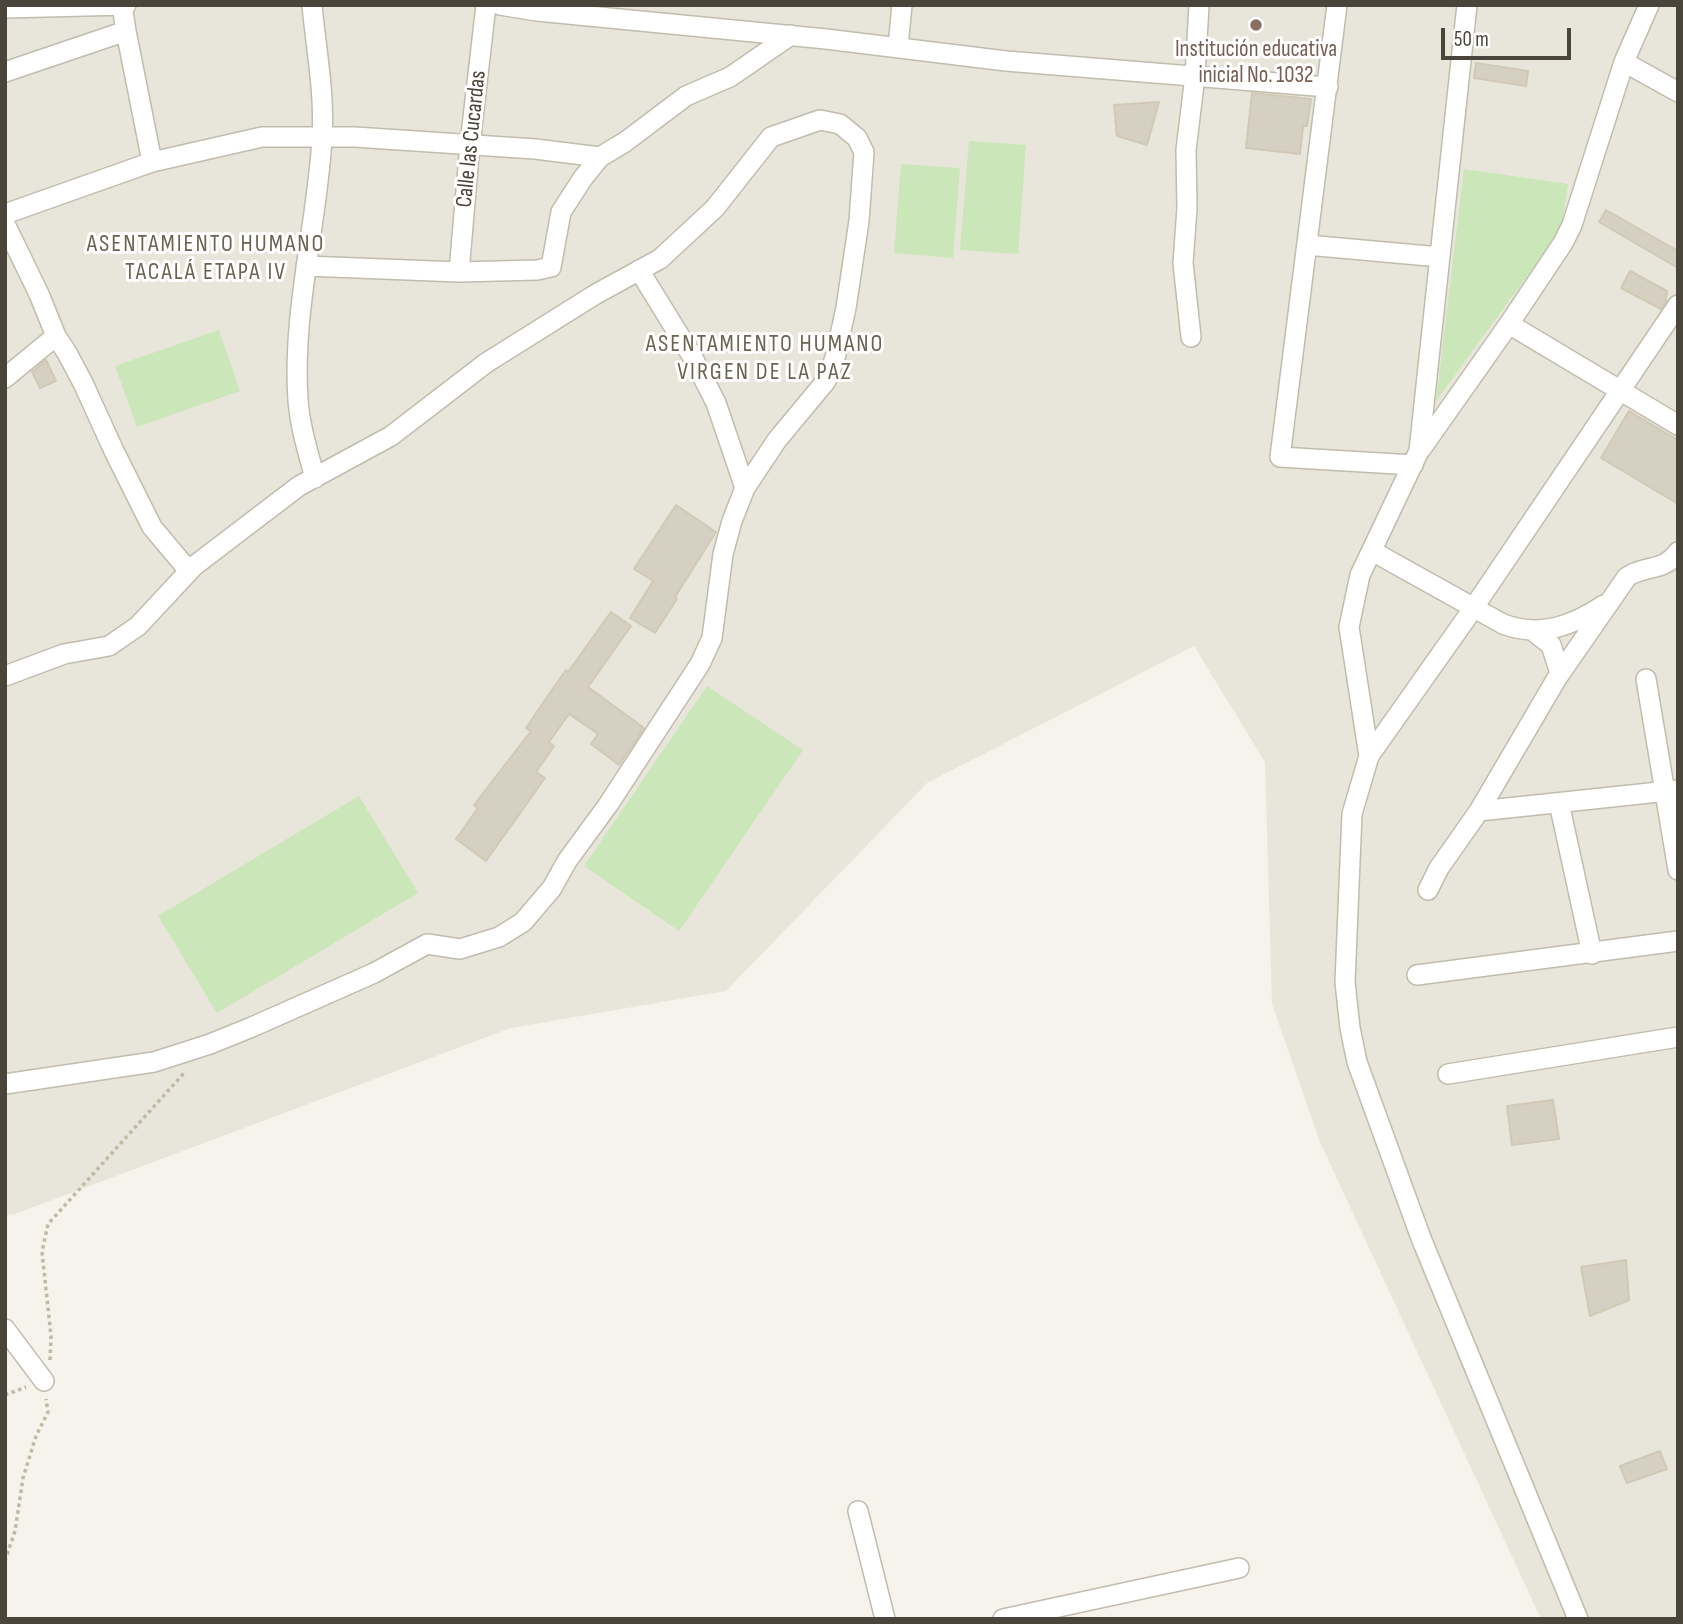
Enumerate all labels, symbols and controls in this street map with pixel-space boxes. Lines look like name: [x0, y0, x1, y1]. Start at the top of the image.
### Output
scale bar: [1445, 14, 1574, 58]
marker: Institución educativa inicial No. 1032: [1248, 17, 1264, 33]
text: 50 m: [1454, 27, 1489, 52]
place label: Institución educativa inicial No. 1032: [1175, 36, 1337, 90]
street label: Calle las Cucardas: [451, 69, 493, 209]
district label: ASENTAMIENTO HUMANO TACALÁ ETAPA IV: [89, 231, 323, 287]
district label: ASENTAMIENTO HUMANO VIRGEN DE LA PAZ: [648, 331, 882, 387]

